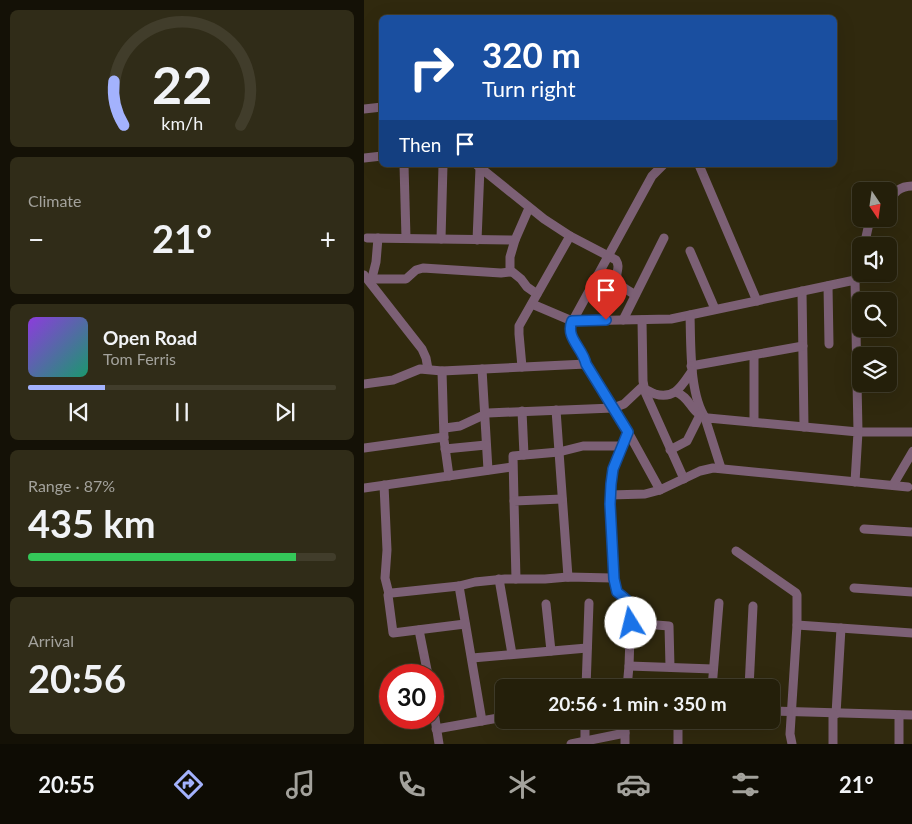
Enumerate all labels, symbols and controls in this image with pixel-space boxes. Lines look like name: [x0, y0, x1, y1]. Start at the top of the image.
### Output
text: 320 m: [482, 33, 581, 75]
icon: right: [399, 35, 464, 100]
text: 22: [152, 53, 212, 115]
text: Turn right: [482, 75, 576, 102]
text: km/h: [161, 112, 203, 134]
icon: arrive: [451, 130, 479, 158]
text: Then: [399, 133, 441, 156]
north arrow: [852, 182, 896, 228]
map controls: [852, 182, 897, 392]
text: Climate: [28, 191, 81, 210]
text: 21°: [152, 215, 212, 261]
text: −: [28, 222, 44, 256]
text: +: [320, 222, 336, 256]
button: sound: [852, 237, 897, 282]
pin: [585, 269, 627, 320]
icon: arrive: [592, 276, 620, 304]
button: search: [852, 292, 897, 337]
text: Open Road: [103, 326, 197, 349]
button: layers: [852, 347, 897, 392]
text: Tom Ferris: [103, 349, 176, 368]
icon: previous: [65, 398, 93, 426]
icon: pause: [168, 398, 196, 426]
icon: next: [271, 398, 299, 426]
text: Range · 87%: [28, 476, 115, 495]
text: 435 km: [28, 500, 156, 546]
position arrow: [604, 596, 656, 648]
text: Arrival: [28, 631, 74, 650]
text: 20:56: [28, 655, 126, 701]
speed limit sign: 30: [379, 664, 444, 729]
text: 20:56 · 1 min · 350 m: [548, 692, 727, 715]
icon: directions: [171, 767, 206, 802]
icon: music: [283, 767, 318, 802]
icon: phone: [394, 767, 429, 802]
icon: climate: [505, 767, 540, 802]
icon: car: [616, 767, 651, 802]
icon: filters: [728, 767, 763, 802]
text: 20:55: [38, 771, 95, 798]
text: 21°: [839, 771, 874, 798]

